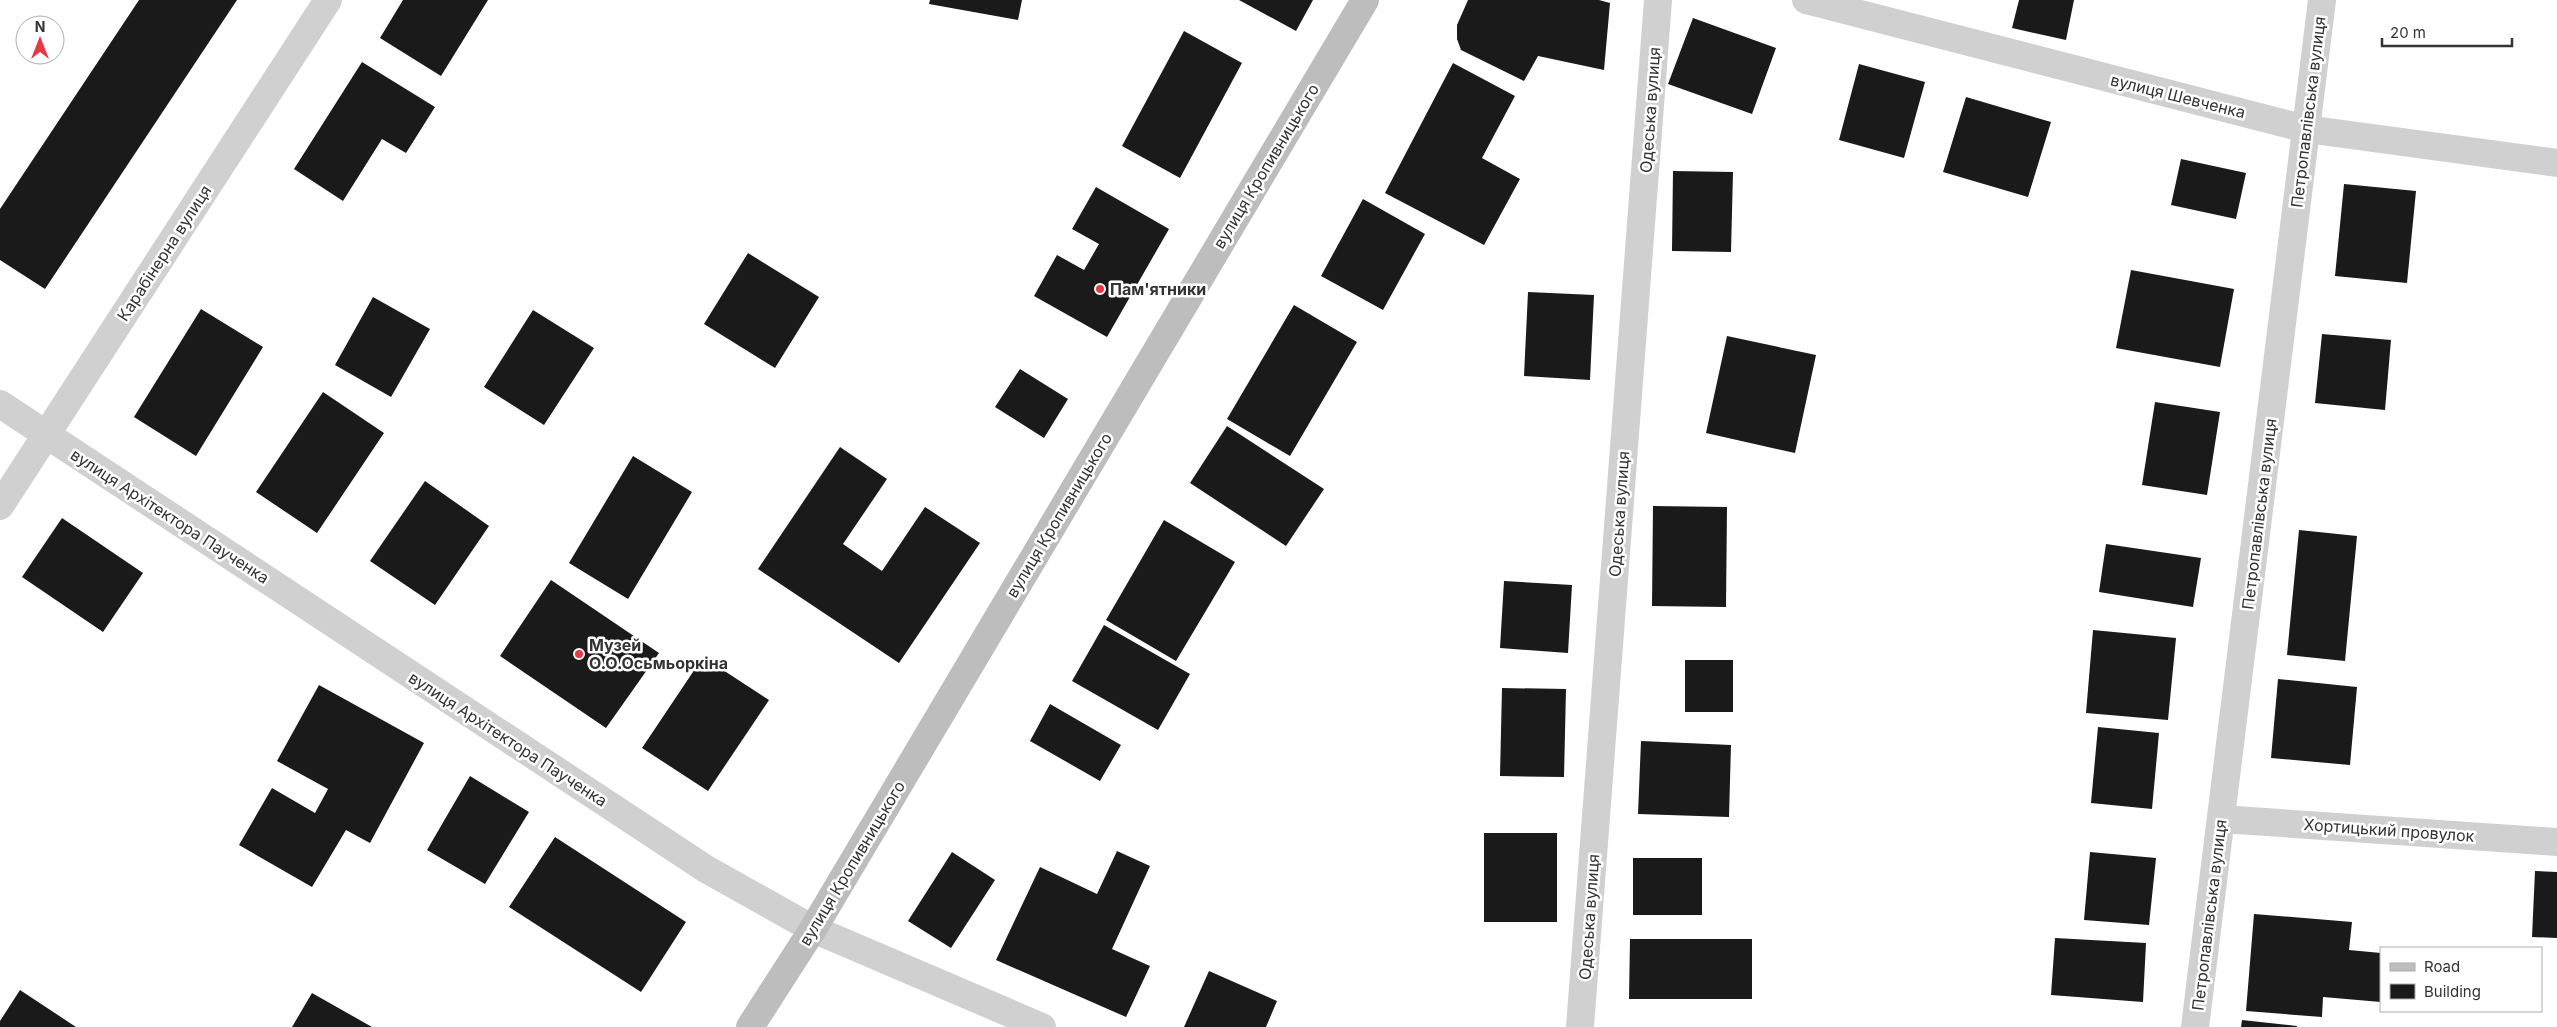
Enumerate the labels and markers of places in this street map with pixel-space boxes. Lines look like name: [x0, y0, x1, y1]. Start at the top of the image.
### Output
place label: Пам'ятники: [1110, 279, 1206, 299]
marker: Пам'ятники: [1094, 283, 1106, 295]
place label: Музей О.О.Осьмьоркіна: [589, 635, 728, 673]
marker: Музей О.О.Осьмьоркіна: [573, 648, 585, 660]

